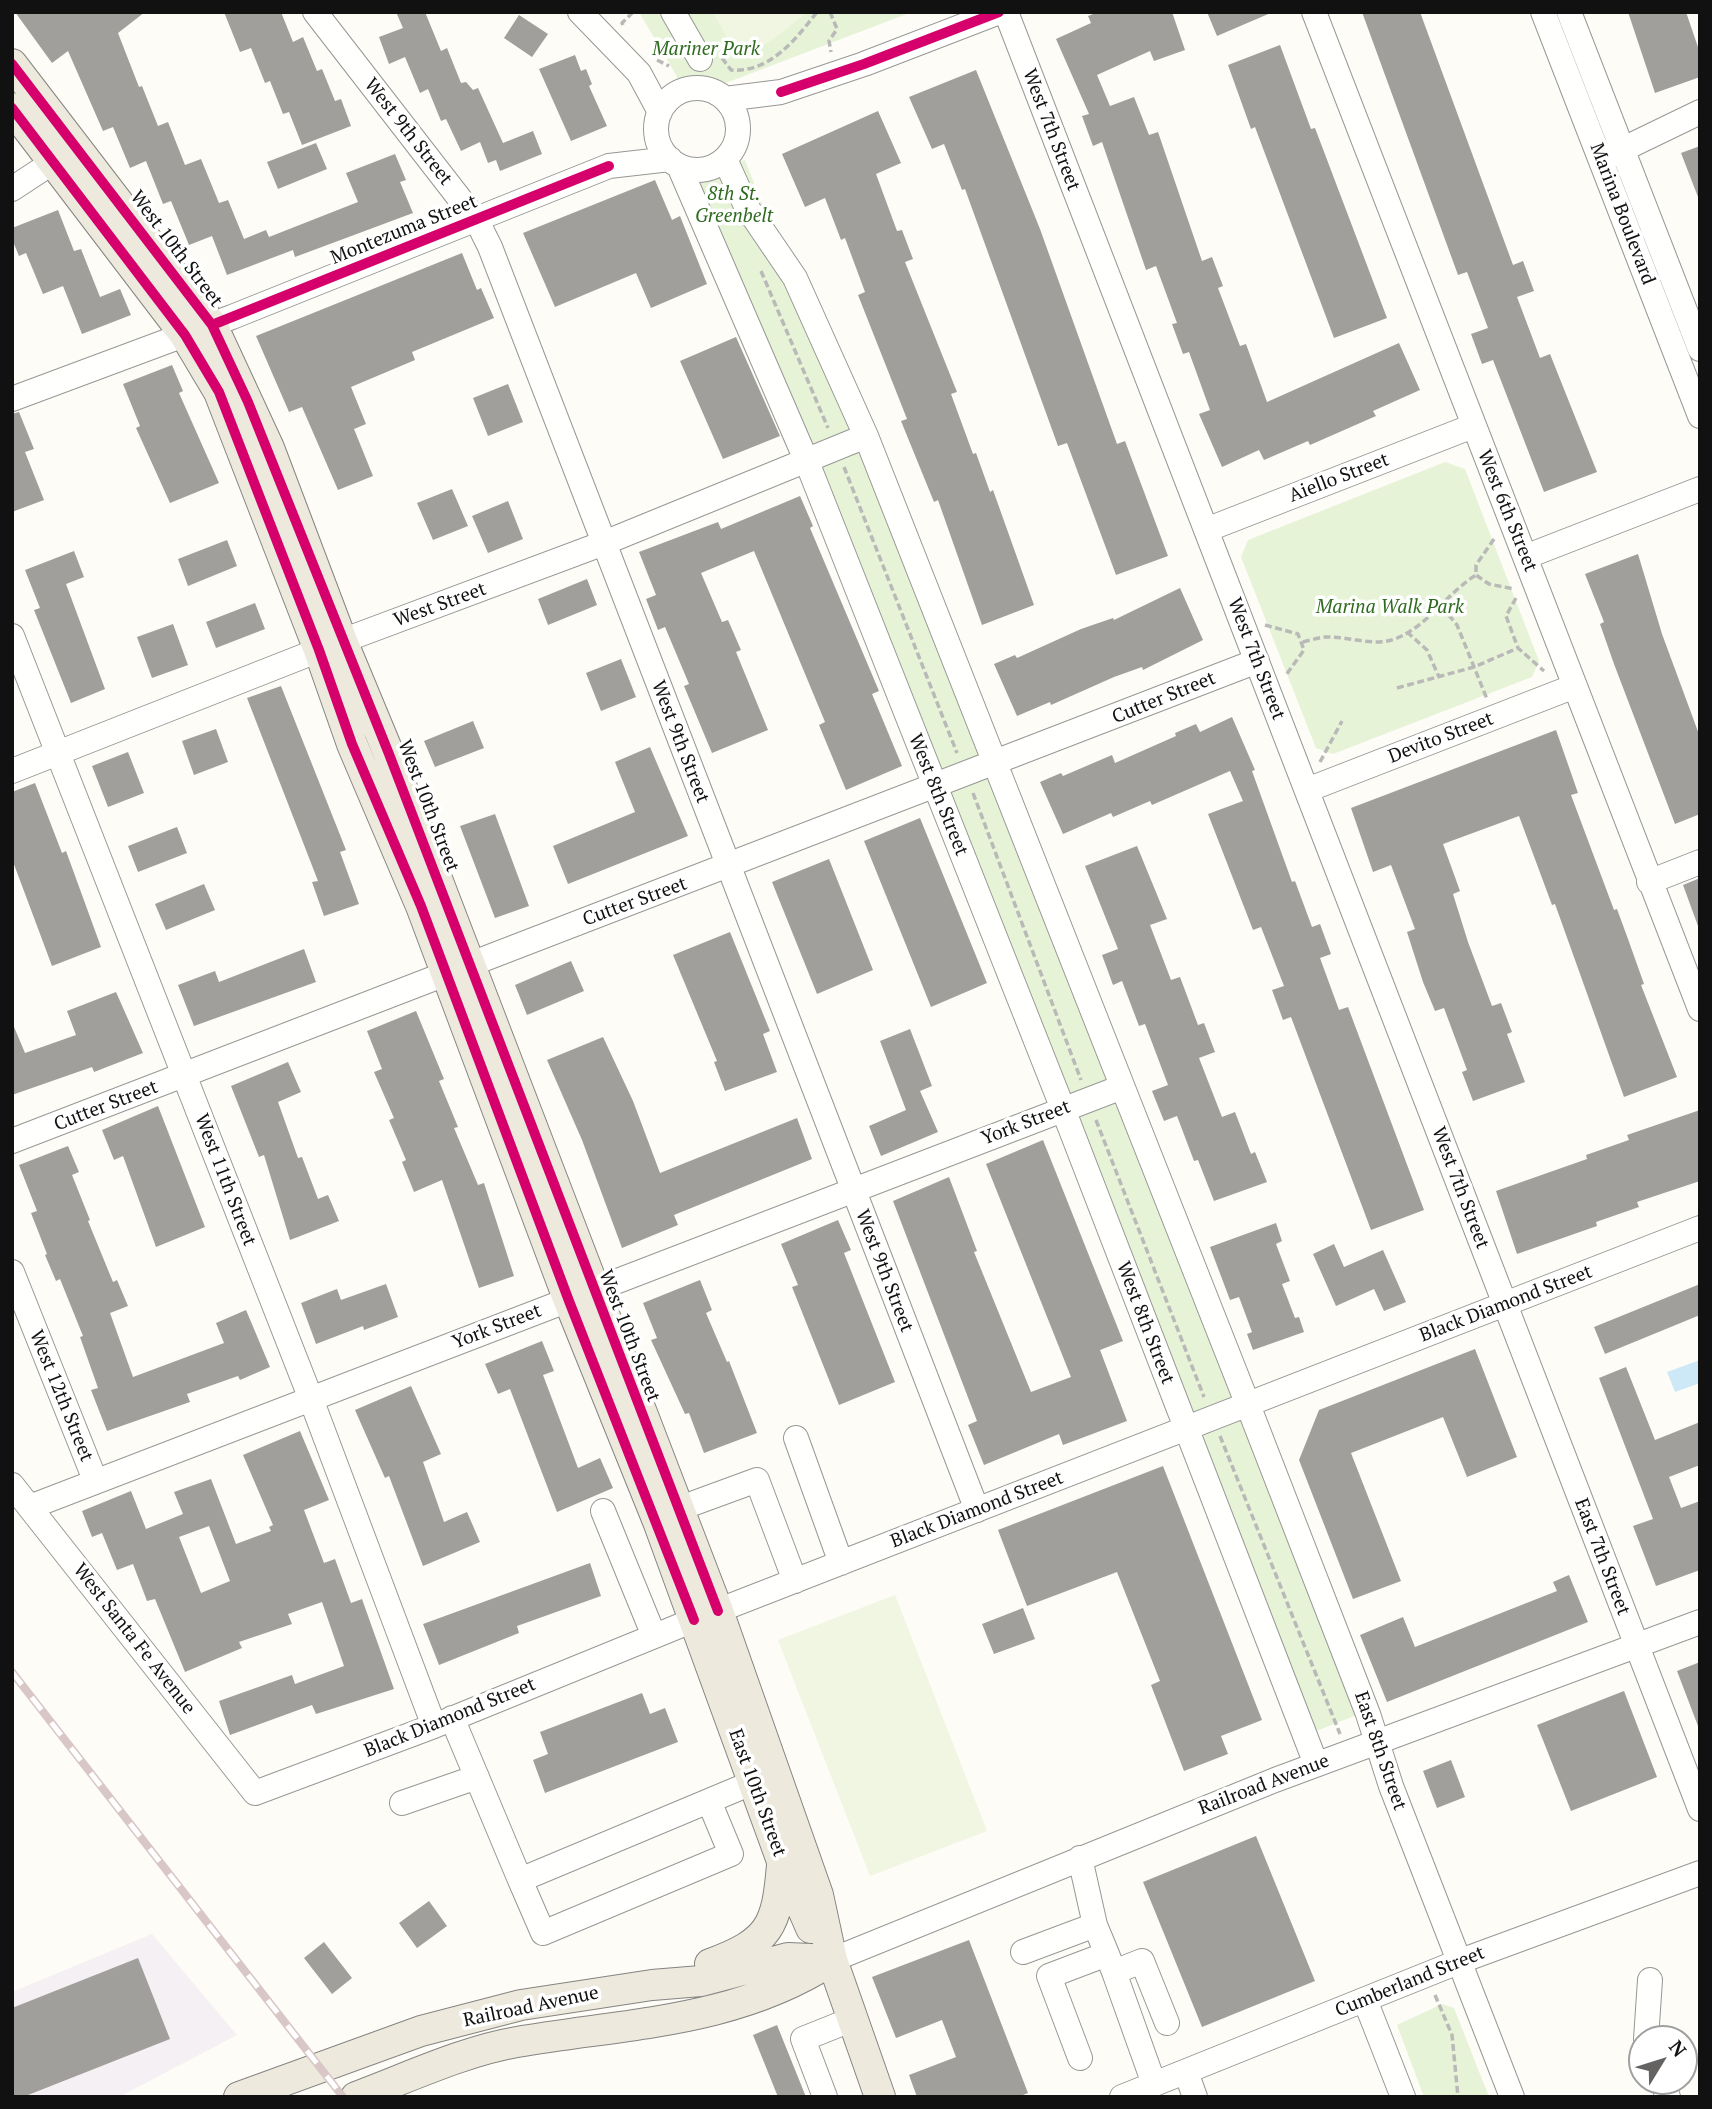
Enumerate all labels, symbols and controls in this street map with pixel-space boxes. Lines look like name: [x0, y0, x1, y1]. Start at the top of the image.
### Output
park label: Mariner Park: [652, 39, 760, 61]
street label: West 7th Street: [1017, 66, 1085, 194]
street label: West 9th Street: [359, 74, 457, 190]
street label: Marina Boulevard: [1585, 140, 1659, 288]
park label: 8th St. Greenbelt: [695, 184, 773, 228]
street label: West 10th Street: [125, 186, 227, 312]
street label: Montezuma Street: [327, 190, 481, 270]
street label: West 6th Street: [1472, 447, 1542, 575]
street label: Aiello Street: [1286, 448, 1392, 508]
street label: West Street: [391, 578, 489, 632]
street label: West 7th Street: [1222, 595, 1290, 723]
park label: Marina Walk Park: [1316, 597, 1464, 619]
street label: Cutter Street: [1109, 667, 1219, 729]
street label: West 9th Street: [646, 677, 714, 807]
street label: Devito Street: [1385, 707, 1497, 769]
street label: West 8th Street: [903, 731, 973, 859]
street label: West 10th Street: [392, 737, 464, 875]
street label: Cutter Street: [580, 873, 690, 931]
street label: Cutter Street: [51, 1076, 161, 1136]
street label: York Street: [978, 1096, 1074, 1150]
street label: West 11th Street: [189, 1111, 261, 1249]
street label: West 7th Street: [1426, 1124, 1494, 1252]
street label: West 9th Street: [850, 1206, 918, 1336]
street label: West 8th Street: [1111, 1258, 1179, 1388]
street label: Black Diamond Street: [1416, 1261, 1596, 1347]
street label: West 10th Street: [593, 1267, 665, 1405]
street label: York Street: [449, 1300, 545, 1354]
street label: West 12th Street: [24, 1327, 98, 1465]
street label: Black Diamond Street: [887, 1467, 1067, 1553]
street label: East 7th Street: [1569, 1495, 1635, 1619]
street label: West Santa Fe Avenue: [68, 1559, 200, 1719]
street label: Black Diamond Street: [361, 1673, 539, 1763]
street label: East 8th Street: [1349, 1689, 1411, 1813]
street label: East 10th Street: [723, 1726, 791, 1860]
street label: Railroad Avenue: [1196, 1750, 1332, 1820]
street label: Cumberland Street: [1332, 1942, 1488, 2022]
street label: Railroad Avenue: [461, 1982, 601, 2032]
north arrow: [1628, 2025, 1698, 2095]
text: N: [1664, 2035, 1693, 2061]

